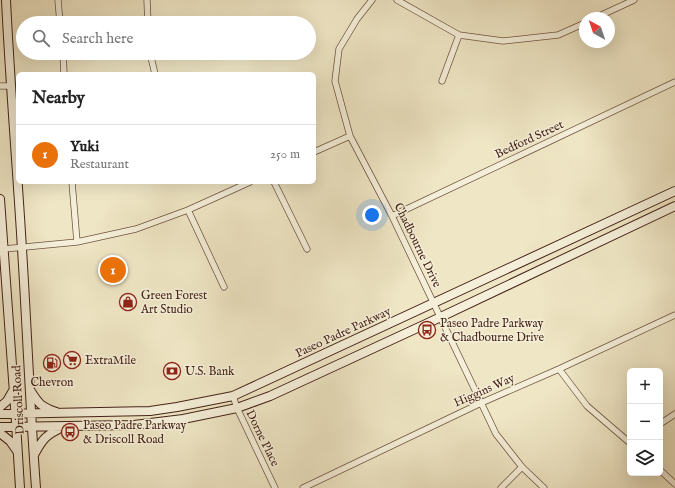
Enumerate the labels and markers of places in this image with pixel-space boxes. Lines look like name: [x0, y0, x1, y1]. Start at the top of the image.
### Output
pin: 1: [100, 255, 126, 285]
place label: Green Forest Art Studio: [140, 288, 207, 317]
shop icon: Green Forest Art Studio: [118, 292, 138, 312]
place label: Paseo Padre Parkway & Chadbourne Drive: [440, 316, 545, 345]
bus stop icon: Paseo Padre Parkway & Chadbourne Drive: [417, 320, 437, 340]
supermarket icon: ExtraMile: [62, 350, 82, 370]
fuel station icon: Chevron: [42, 353, 62, 373]
place label: ExtraMile: [85, 353, 137, 368]
bank icon: U.S. Bank: [162, 361, 182, 381]
place label: U.S. Bank: [185, 364, 235, 379]
place label: Chevron: [31, 375, 74, 390]
place label: Paseo Padre Parkway & Driscoll Road: [83, 418, 187, 447]
bus stop icon: Paseo Padre Parkway & Driscoll Road: [60, 422, 80, 442]

